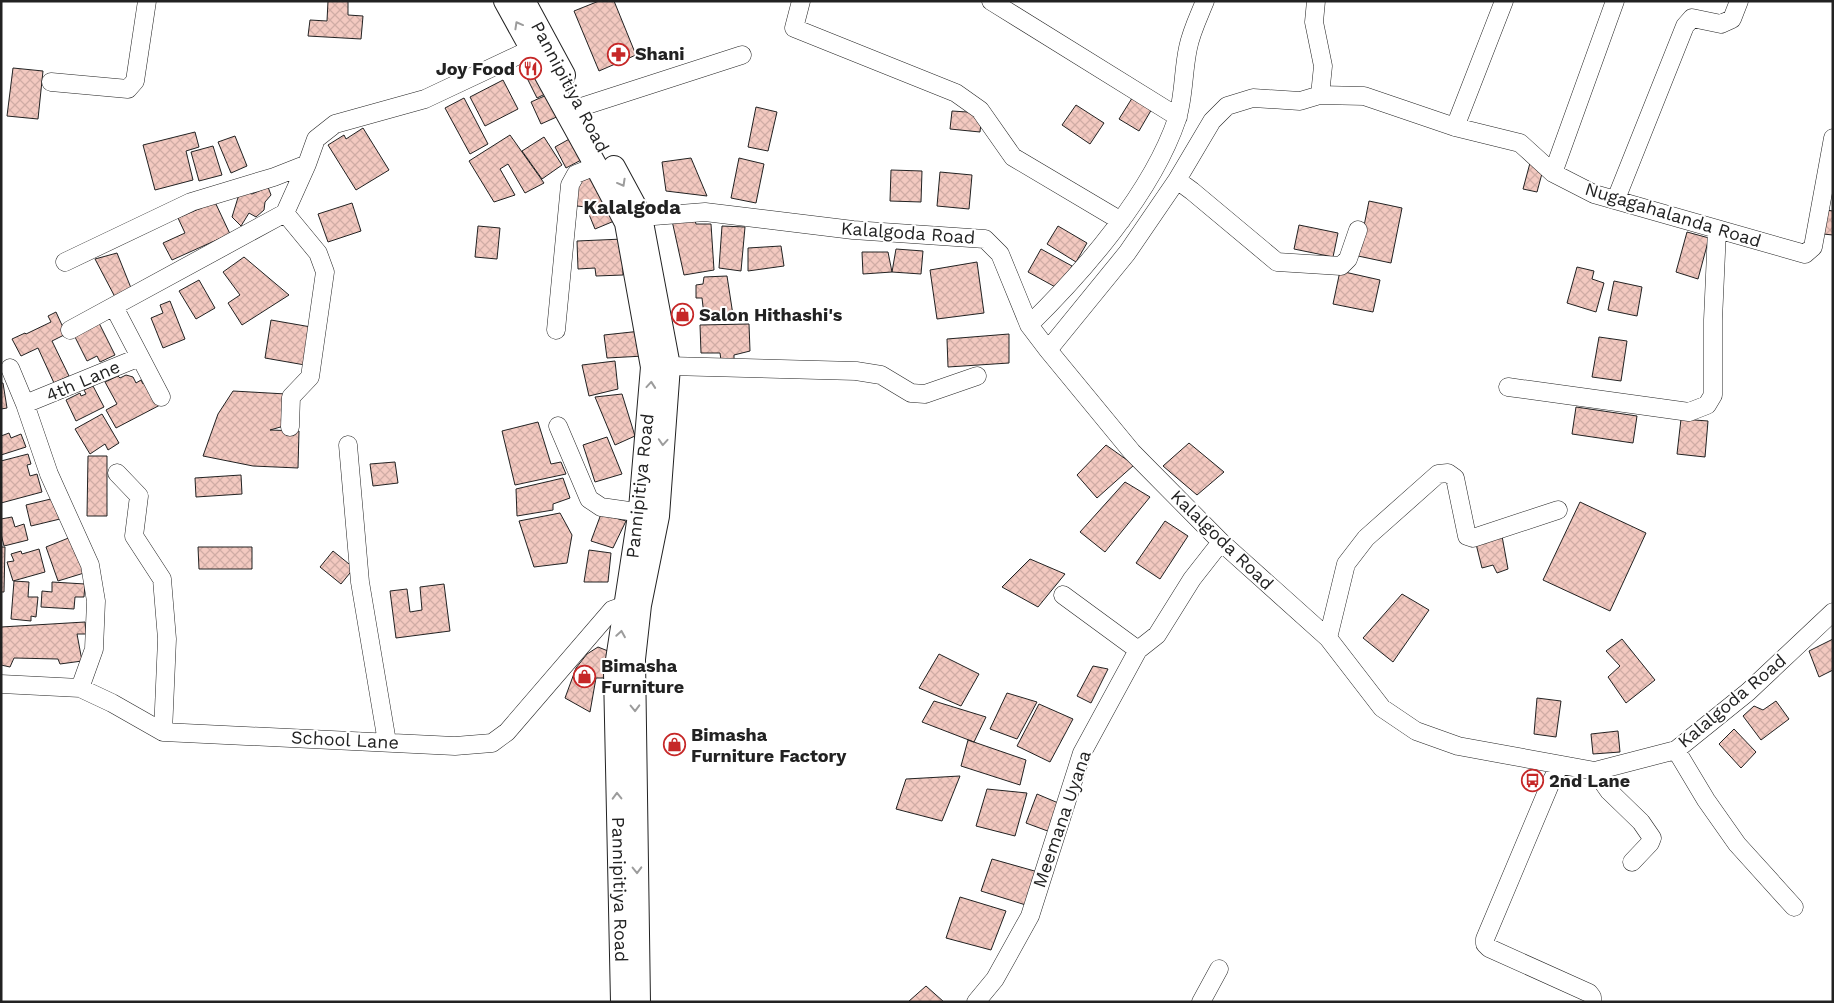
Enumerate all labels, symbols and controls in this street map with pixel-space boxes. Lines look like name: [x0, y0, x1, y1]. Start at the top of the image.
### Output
street label: Pannipitiya Road: [527, 18, 614, 156]
one-way arrow: [515, 22, 525, 31]
pharmacy icon: Shani: [607, 42, 631, 66]
place label: Shani: [635, 43, 685, 64]
restaurant icon: Joy Food: [519, 57, 543, 81]
place label: Joy Food: [436, 58, 515, 79]
one-way arrow: [616, 177, 626, 186]
street label: Nugagahalanda Road: [1583, 178, 1764, 251]
district label: Kalalgoda: [583, 195, 681, 219]
street label: Kalalgoda Road: [840, 217, 976, 248]
shop icon: Salon Hithashi's: [671, 303, 695, 327]
place label: Salon Hithashi's: [699, 304, 843, 325]
street label: 4th Lane: [43, 356, 123, 406]
one-way arrow: [645, 381, 656, 389]
street label: Pannipitiya Road: [621, 412, 658, 559]
one-way arrow: [658, 439, 669, 447]
street label: Kalalgoda Road: [1167, 485, 1278, 594]
one-way arrow: [616, 629, 626, 638]
street label: Kalalgoda Road: [1673, 649, 1790, 752]
place label: Bimasha Furniture: [601, 655, 684, 697]
shop icon: Bimasha Furniture: [573, 664, 597, 688]
one-way arrow: [630, 704, 640, 712]
place label: Bimasha Furniture Factory: [691, 724, 847, 766]
street label: School Lane: [291, 726, 399, 753]
shop icon: Bimasha Furniture Factory: [663, 733, 687, 757]
street label: Meemana Uyana: [1028, 747, 1095, 890]
bus stop icon: 2nd Lane: [1521, 769, 1545, 793]
place label: 2nd Lane: [1549, 770, 1630, 791]
one-way arrow: [612, 791, 623, 799]
street label: Pannipitiya Road: [608, 816, 632, 962]
one-way arrow: [632, 866, 642, 874]

